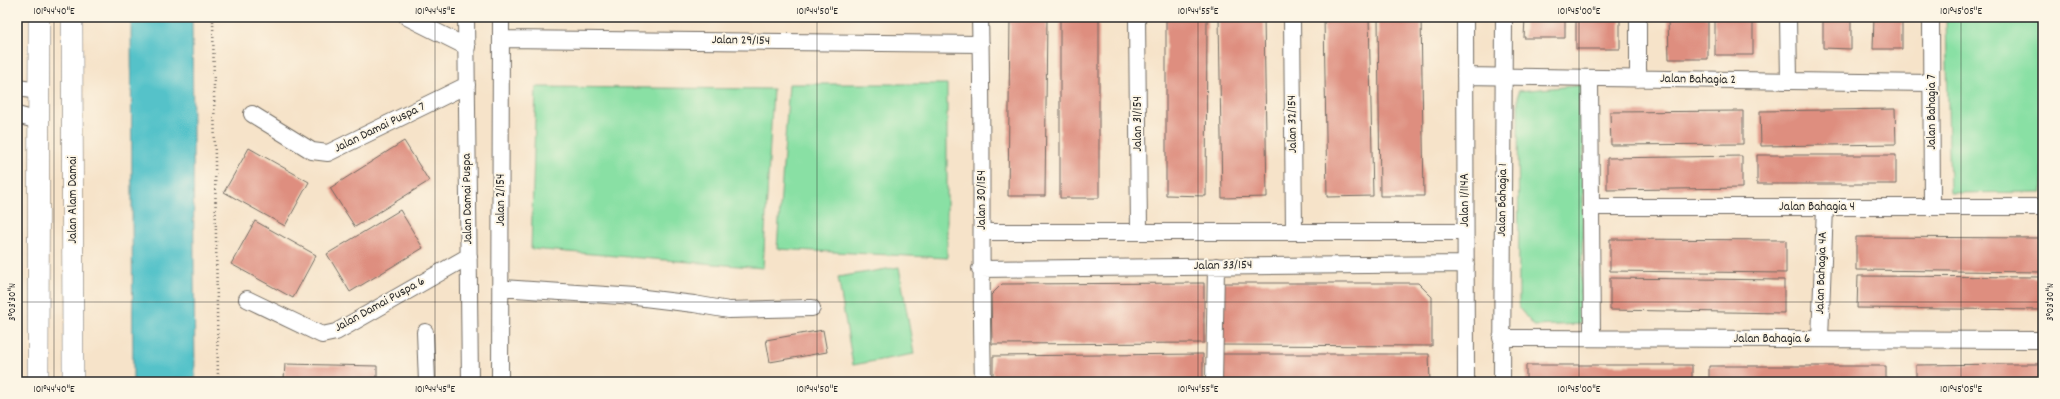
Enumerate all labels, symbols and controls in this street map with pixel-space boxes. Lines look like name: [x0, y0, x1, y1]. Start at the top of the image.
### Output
text: 101°44'40"E: [33, 5, 75, 19]
text: 101°44'45"E: [415, 5, 456, 19]
text: 101°44'50"E: [796, 5, 838, 19]
text: 101°44'55"E: [1178, 5, 1219, 19]
text: 101°45'00"E: [1558, 5, 1601, 19]
text: 101°45'05"E: [1940, 5, 1982, 19]
street label: Jalan 29/154: [712, 31, 770, 51]
street label: Jalan Bahagia 2: [1660, 70, 1736, 90]
street label: Jalan Bahagia 7: [1923, 74, 1942, 150]
street label: Jalan 32/154: [1283, 95, 1303, 153]
street label: Jalan 31/154: [1129, 96, 1148, 152]
street label: Jalan Damai Puspa 7: [331, 98, 429, 158]
street label: Jalan Damai Puspa: [458, 152, 478, 245]
street label: Jalan Alam Damai: [64, 156, 83, 244]
street label: Jalan Bahagia 1: [1493, 163, 1513, 237]
street label: Jalan 30/154: [973, 170, 992, 230]
street label: Jalan 1/114A: [1456, 173, 1475, 227]
street label: Jalan 2/154: [492, 174, 511, 226]
street label: Jalan Bahagia 4: [1779, 198, 1855, 217]
street label: Jalan Bahagia 4A: [1811, 231, 1833, 315]
street label: Jalan 33/154: [1194, 256, 1252, 276]
street label: Jalan Damai Puspa 6: [331, 272, 429, 338]
text: 3°03'30"N: [6, 283, 20, 321]
text: 3°03'30"N: [2044, 283, 2058, 321]
street label: Jalan Bahagia 6: [1734, 330, 1810, 349]
text: 101°44'40"E: [33, 383, 75, 397]
text: 101°44'45"E: [415, 383, 456, 397]
text: 101°44'50"E: [796, 383, 838, 397]
text: 101°44'55"E: [1178, 383, 1219, 397]
text: 101°45'00"E: [1558, 383, 1601, 397]
text: 101°45'05"E: [1940, 383, 1982, 397]

